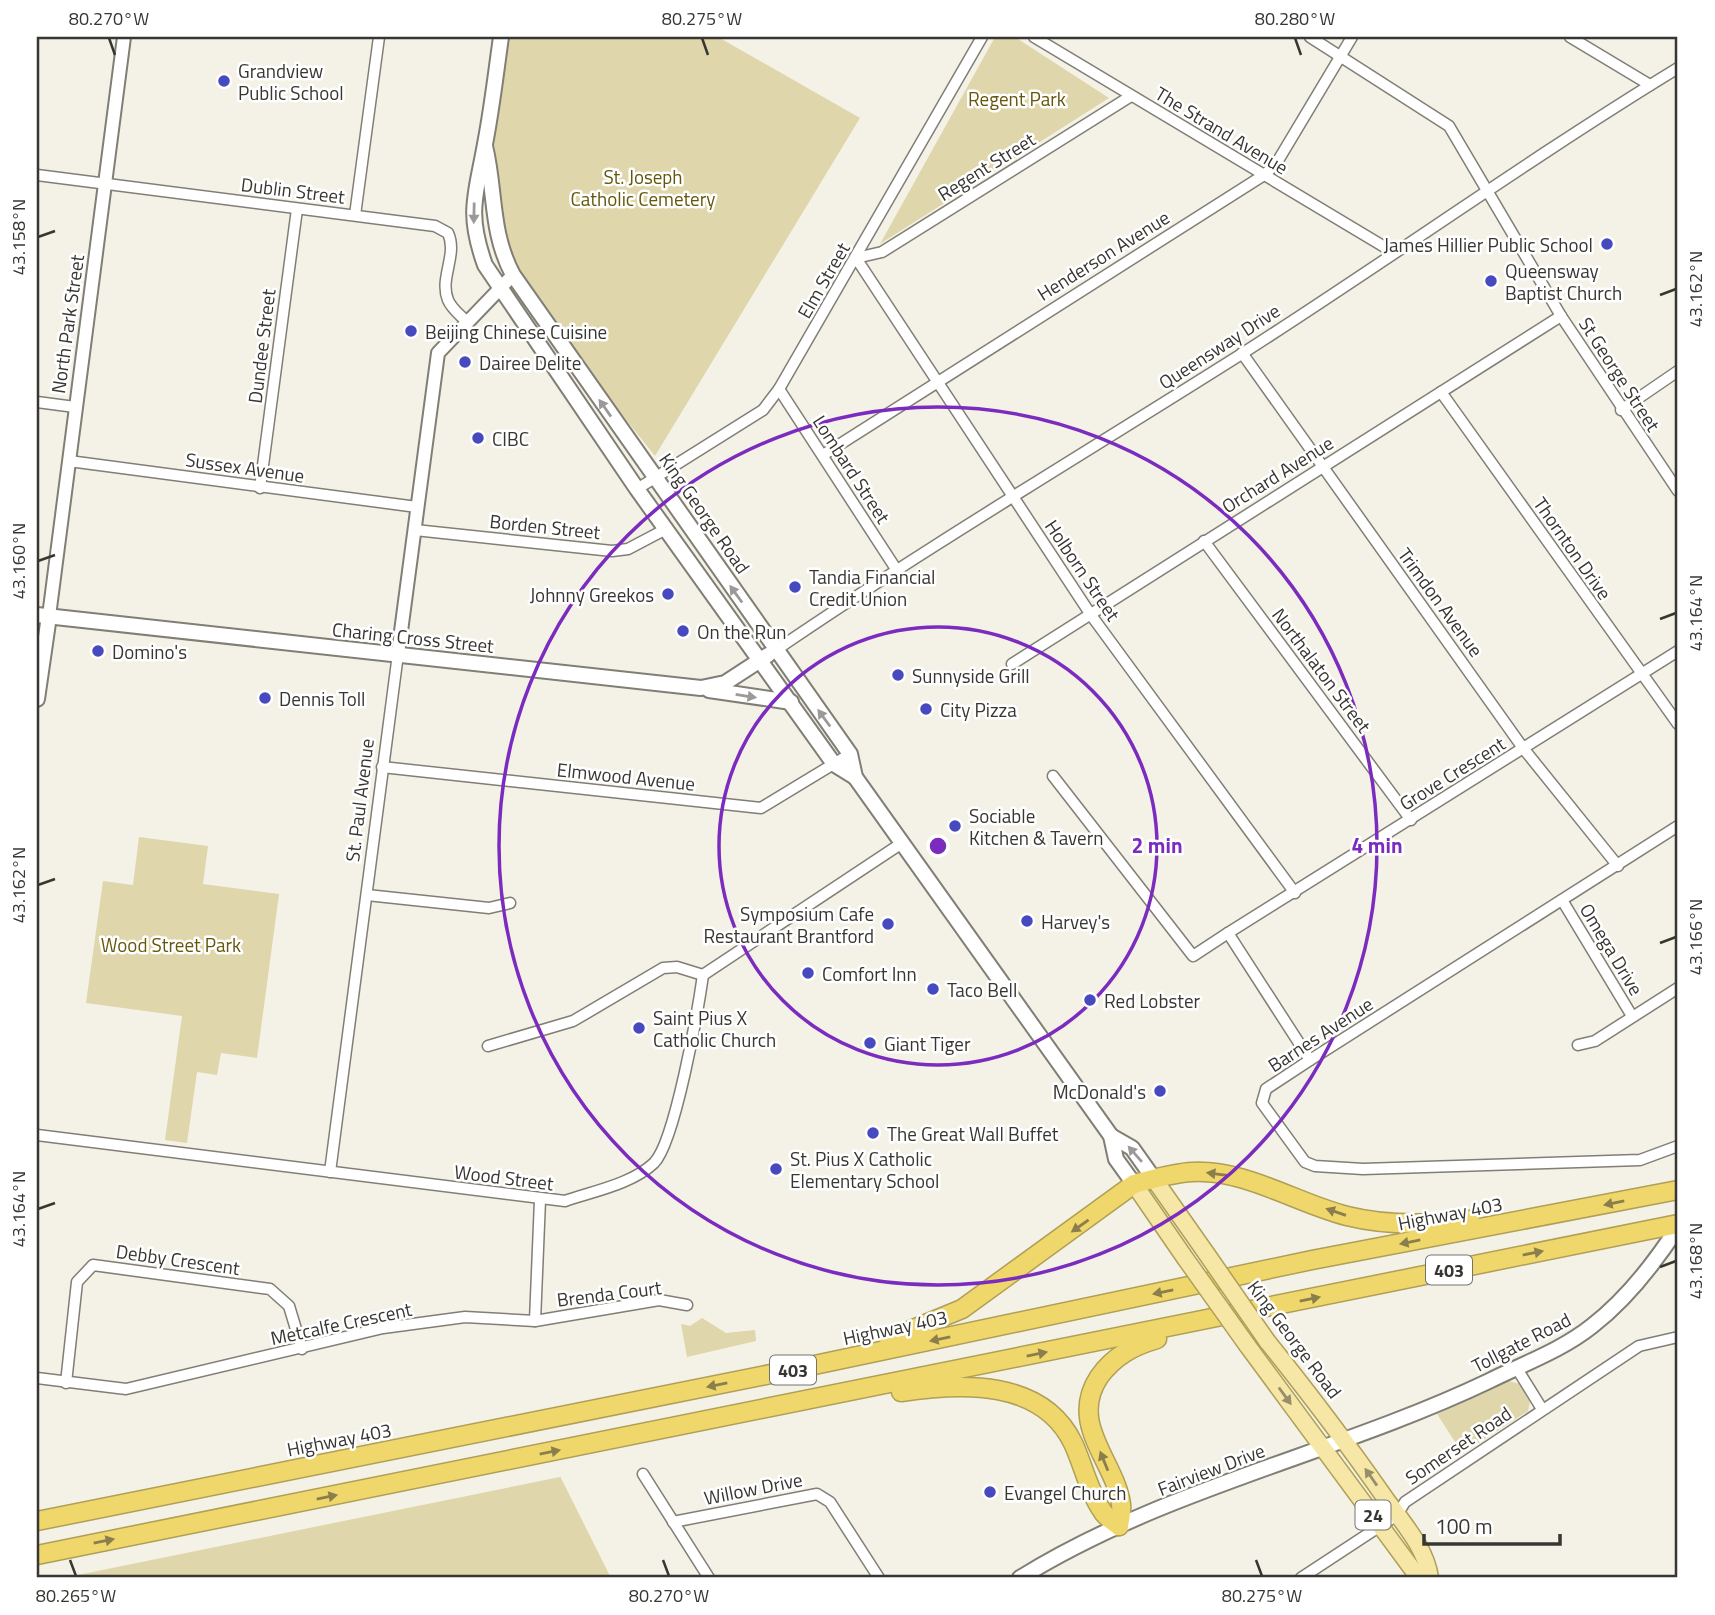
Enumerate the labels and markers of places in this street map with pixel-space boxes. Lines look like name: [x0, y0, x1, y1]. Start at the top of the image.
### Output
place label: Grandview Public School: [238, 56, 344, 107]
marker: Grandview Public School: [216, 73, 232, 89]
place label: James Hillier Public School: [1384, 230, 1593, 259]
marker: James Hillier Public School: [1599, 236, 1615, 252]
place label: Queensway Baptist Church: [1505, 256, 1622, 307]
marker: Queensway Baptist Church: [1483, 273, 1499, 289]
place label: Beijing Chinese Cuisine: [425, 317, 607, 346]
marker: Beijing Chinese Cuisine: [403, 323, 419, 339]
place label: Dairee Delite: [479, 348, 581, 377]
marker: Dairee Delite: [457, 354, 473, 370]
place label: CIBC: [492, 424, 529, 453]
marker: CIBC: [470, 430, 486, 446]
place label: Tandia Financial Credit Union: [809, 562, 935, 613]
marker: Tandia Financial Credit Union: [787, 579, 803, 595]
place label: Johnny Greekos: [530, 580, 654, 609]
marker: Johnny Greekos: [660, 586, 676, 602]
place label: On the Run: [697, 617, 787, 646]
marker: On the Run: [675, 623, 691, 639]
place label: Domino's: [112, 637, 187, 666]
marker: Domino's: [90, 643, 106, 659]
place label: Sunnyside Grill: [912, 661, 1030, 690]
marker: Sunnyside Grill: [890, 667, 906, 683]
place label: Dennis Toll: [279, 684, 366, 713]
marker: Dennis Toll: [257, 690, 273, 706]
place label: City Pizza: [940, 695, 1017, 724]
marker: City Pizza: [918, 701, 934, 717]
place label: Sociable Kitchen & Tavern: [969, 801, 1103, 852]
marker: Sociable Kitchen & Tavern: [947, 818, 963, 834]
centre of rings: [926, 834, 950, 858]
place label: Symposium Cafe Restaurant Brantford: [704, 899, 874, 950]
place label: Harvey's: [1041, 907, 1110, 936]
marker: Harvey's: [1019, 913, 1035, 929]
marker: Symposium Cafe Restaurant Brantford: [880, 916, 896, 932]
place label: Comfort Inn: [822, 959, 917, 988]
marker: Comfort Inn: [800, 965, 816, 981]
place label: Taco Bell: [947, 975, 1017, 1004]
marker: Taco Bell: [925, 981, 941, 997]
place label: Red Lobster: [1104, 986, 1200, 1015]
marker: Red Lobster: [1082, 992, 1098, 1008]
place label: Saint Pius X Catholic Church: [653, 1003, 776, 1054]
marker: Saint Pius X Catholic Church: [631, 1020, 647, 1036]
place label: Giant Tiger: [884, 1029, 971, 1058]
marker: Giant Tiger: [862, 1035, 878, 1051]
place label: McDonald's: [1053, 1077, 1146, 1106]
marker: McDonald's: [1152, 1083, 1168, 1099]
place label: The Great Wall Buffet: [887, 1119, 1059, 1148]
marker: The Great Wall Buffet: [865, 1125, 881, 1141]
place label: St. Pius X Catholic Elementary School: [790, 1144, 939, 1195]
marker: St. Pius X Catholic Elementary School: [768, 1161, 784, 1177]
place label: Evangel Church: [1004, 1478, 1126, 1507]
marker: Evangel Church: [982, 1484, 998, 1500]

